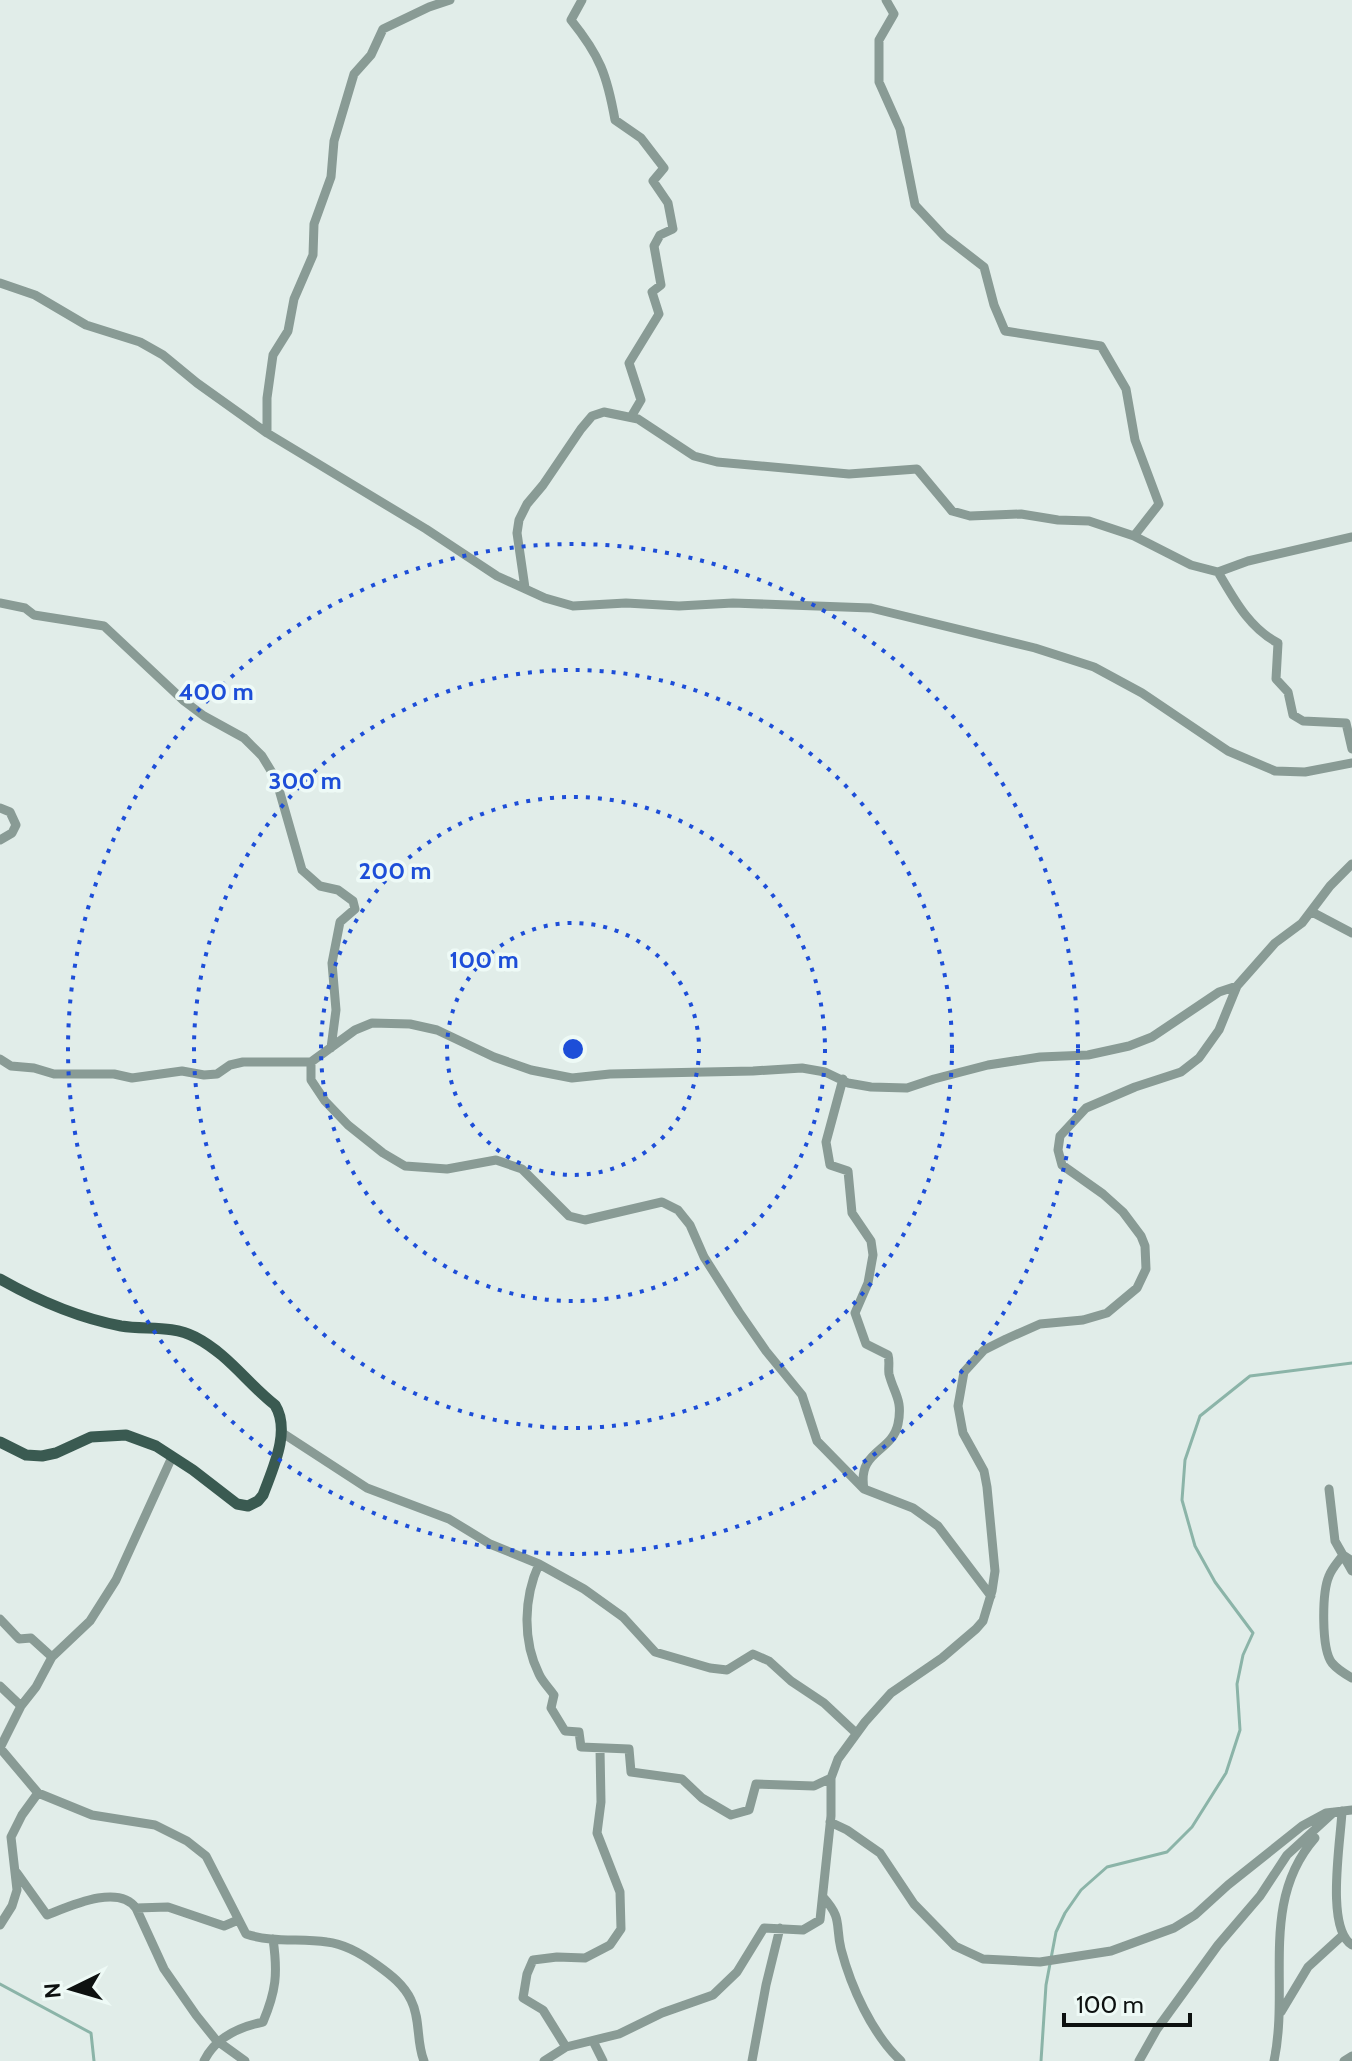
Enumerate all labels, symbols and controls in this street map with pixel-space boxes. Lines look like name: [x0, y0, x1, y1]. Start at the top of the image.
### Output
text: 400 m: [178, 677, 254, 706]
text: 300 m: [268, 766, 342, 795]
text: 200 m: [359, 856, 431, 885]
text: 100 m: [449, 945, 519, 974]
centre of rings: [559, 1035, 587, 1063]
north arrow: [32, 1949, 112, 2029]
scale bar: [1064, 1977, 1190, 2027]
text: N: [38, 1982, 67, 2000]
text: 100 m: [1076, 1990, 1144, 2019]

